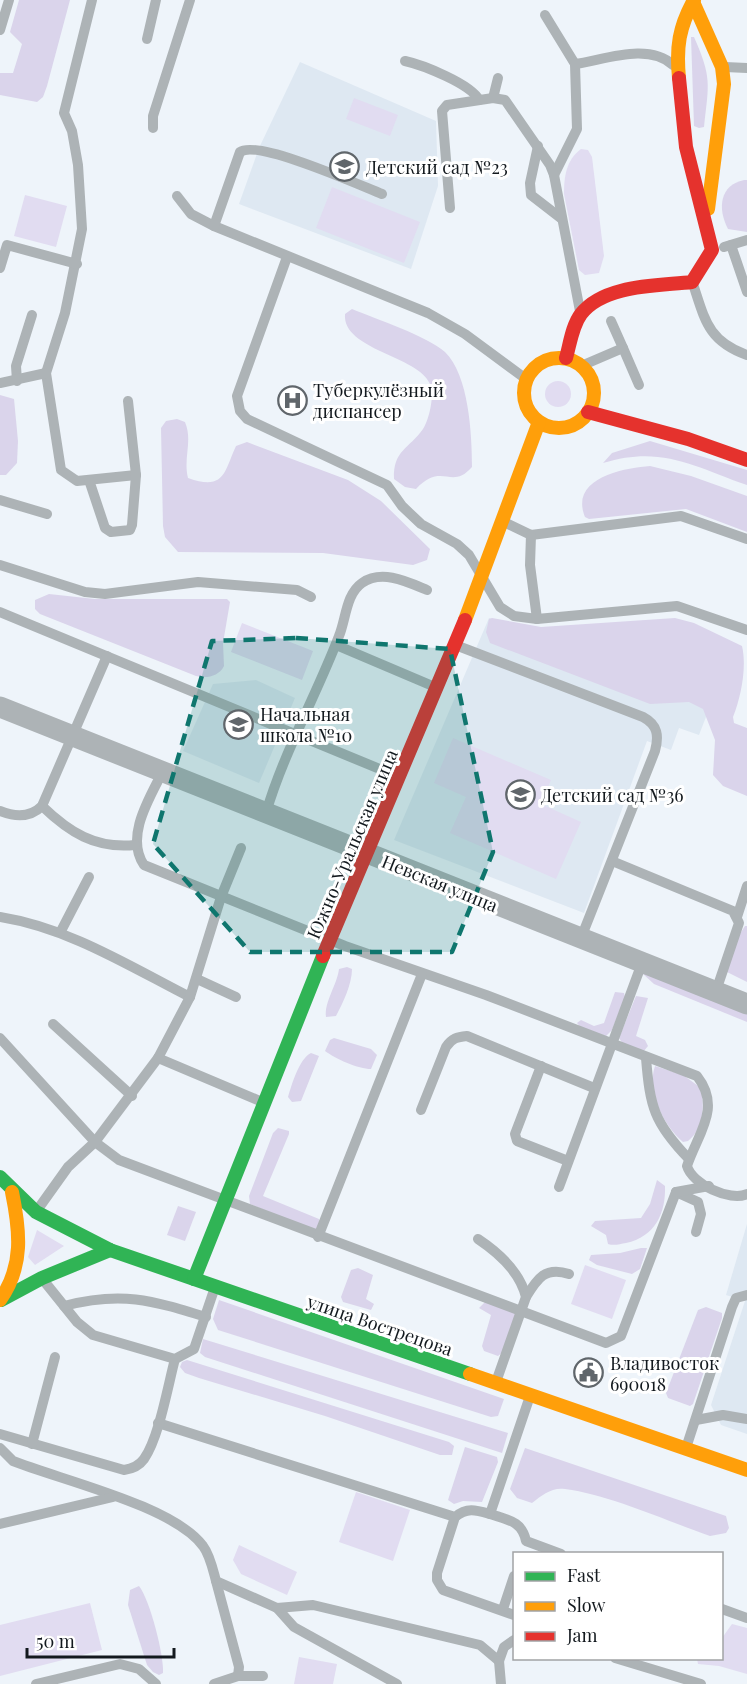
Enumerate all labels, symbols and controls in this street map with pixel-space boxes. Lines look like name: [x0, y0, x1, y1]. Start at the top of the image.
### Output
school or university icon: Детский сад №23: [329, 151, 361, 183]
place label: Детский сад №23: [366, 155, 508, 179]
place label: Туберкулёзный диспансер: [313, 378, 444, 423]
hospital icon: Туберкулёзный диспансер: [276, 384, 308, 416]
place label: Начальная школа №10: [260, 702, 352, 747]
school or university icon: Начальная школа №10: [223, 708, 255, 740]
street label: Южно-Уральская улица: [301, 745, 403, 943]
school or university icon: Детский сад №36: [504, 779, 536, 811]
place label: Детский сад №36: [541, 783, 684, 807]
street label: Невская улица: [378, 849, 502, 917]
street label: улица Вострецова: [303, 1289, 456, 1361]
place label: Владивосток 690018: [610, 1351, 719, 1396]
public building icon: Владивосток 690018: [573, 1357, 605, 1389]
legend: [513, 1552, 723, 1660]
text: Fast: [567, 1563, 601, 1587]
text: Slow: [567, 1593, 605, 1617]
scale bar: [27, 1621, 174, 1659]
text: Jam: [566, 1623, 597, 1647]
text: 50 m: [36, 1629, 75, 1653]

